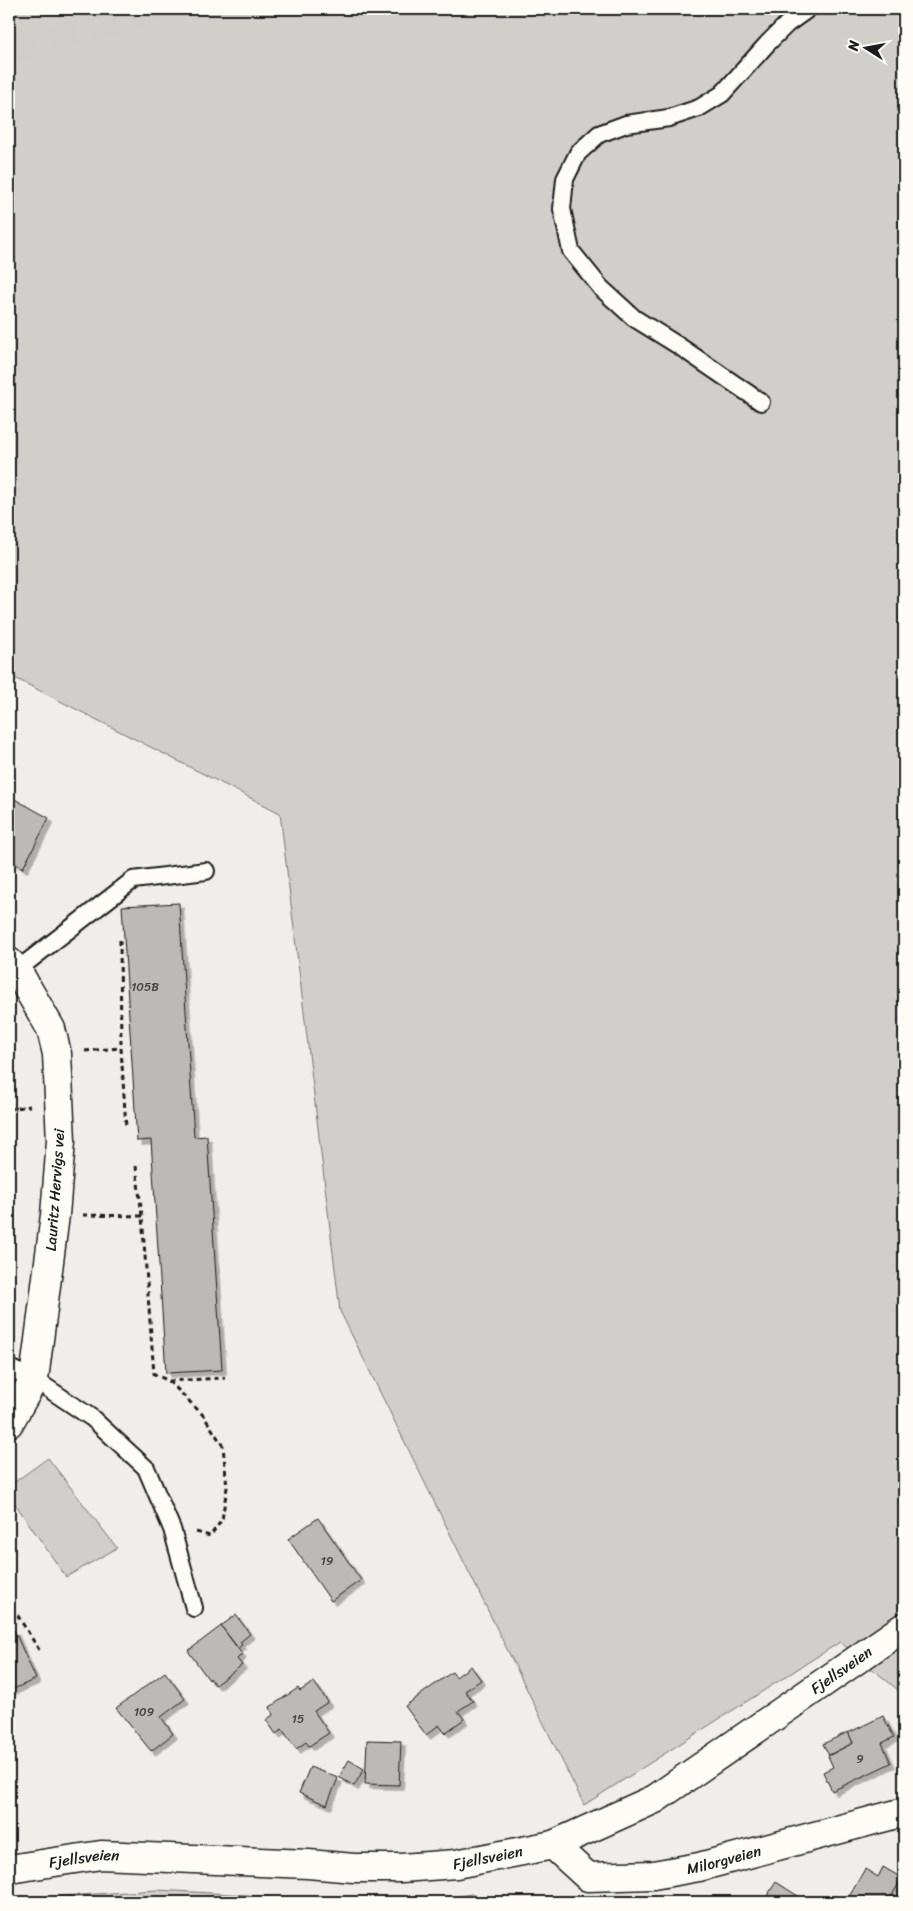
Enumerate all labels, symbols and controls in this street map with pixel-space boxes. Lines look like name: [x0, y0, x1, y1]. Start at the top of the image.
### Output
north arrow: [840, 22, 890, 72]
text: N: [840, 38, 867, 54]
house number: 105B: [131, 976, 159, 998]
street label: Lauritz Hervigs vei: [38, 1127, 72, 1252]
house number: 19: [321, 1550, 333, 1572]
street label: Fjellsveien: [805, 1639, 878, 1701]
house number: 109: [134, 1701, 154, 1723]
house number: 15: [292, 1708, 304, 1730]
house number: 9: [856, 1748, 864, 1770]
street label: Fjellsveien: [450, 1838, 525, 1877]
street label: Milorgveien: [685, 1838, 764, 1882]
street label: Fjellsveien: [47, 1842, 120, 1876]

